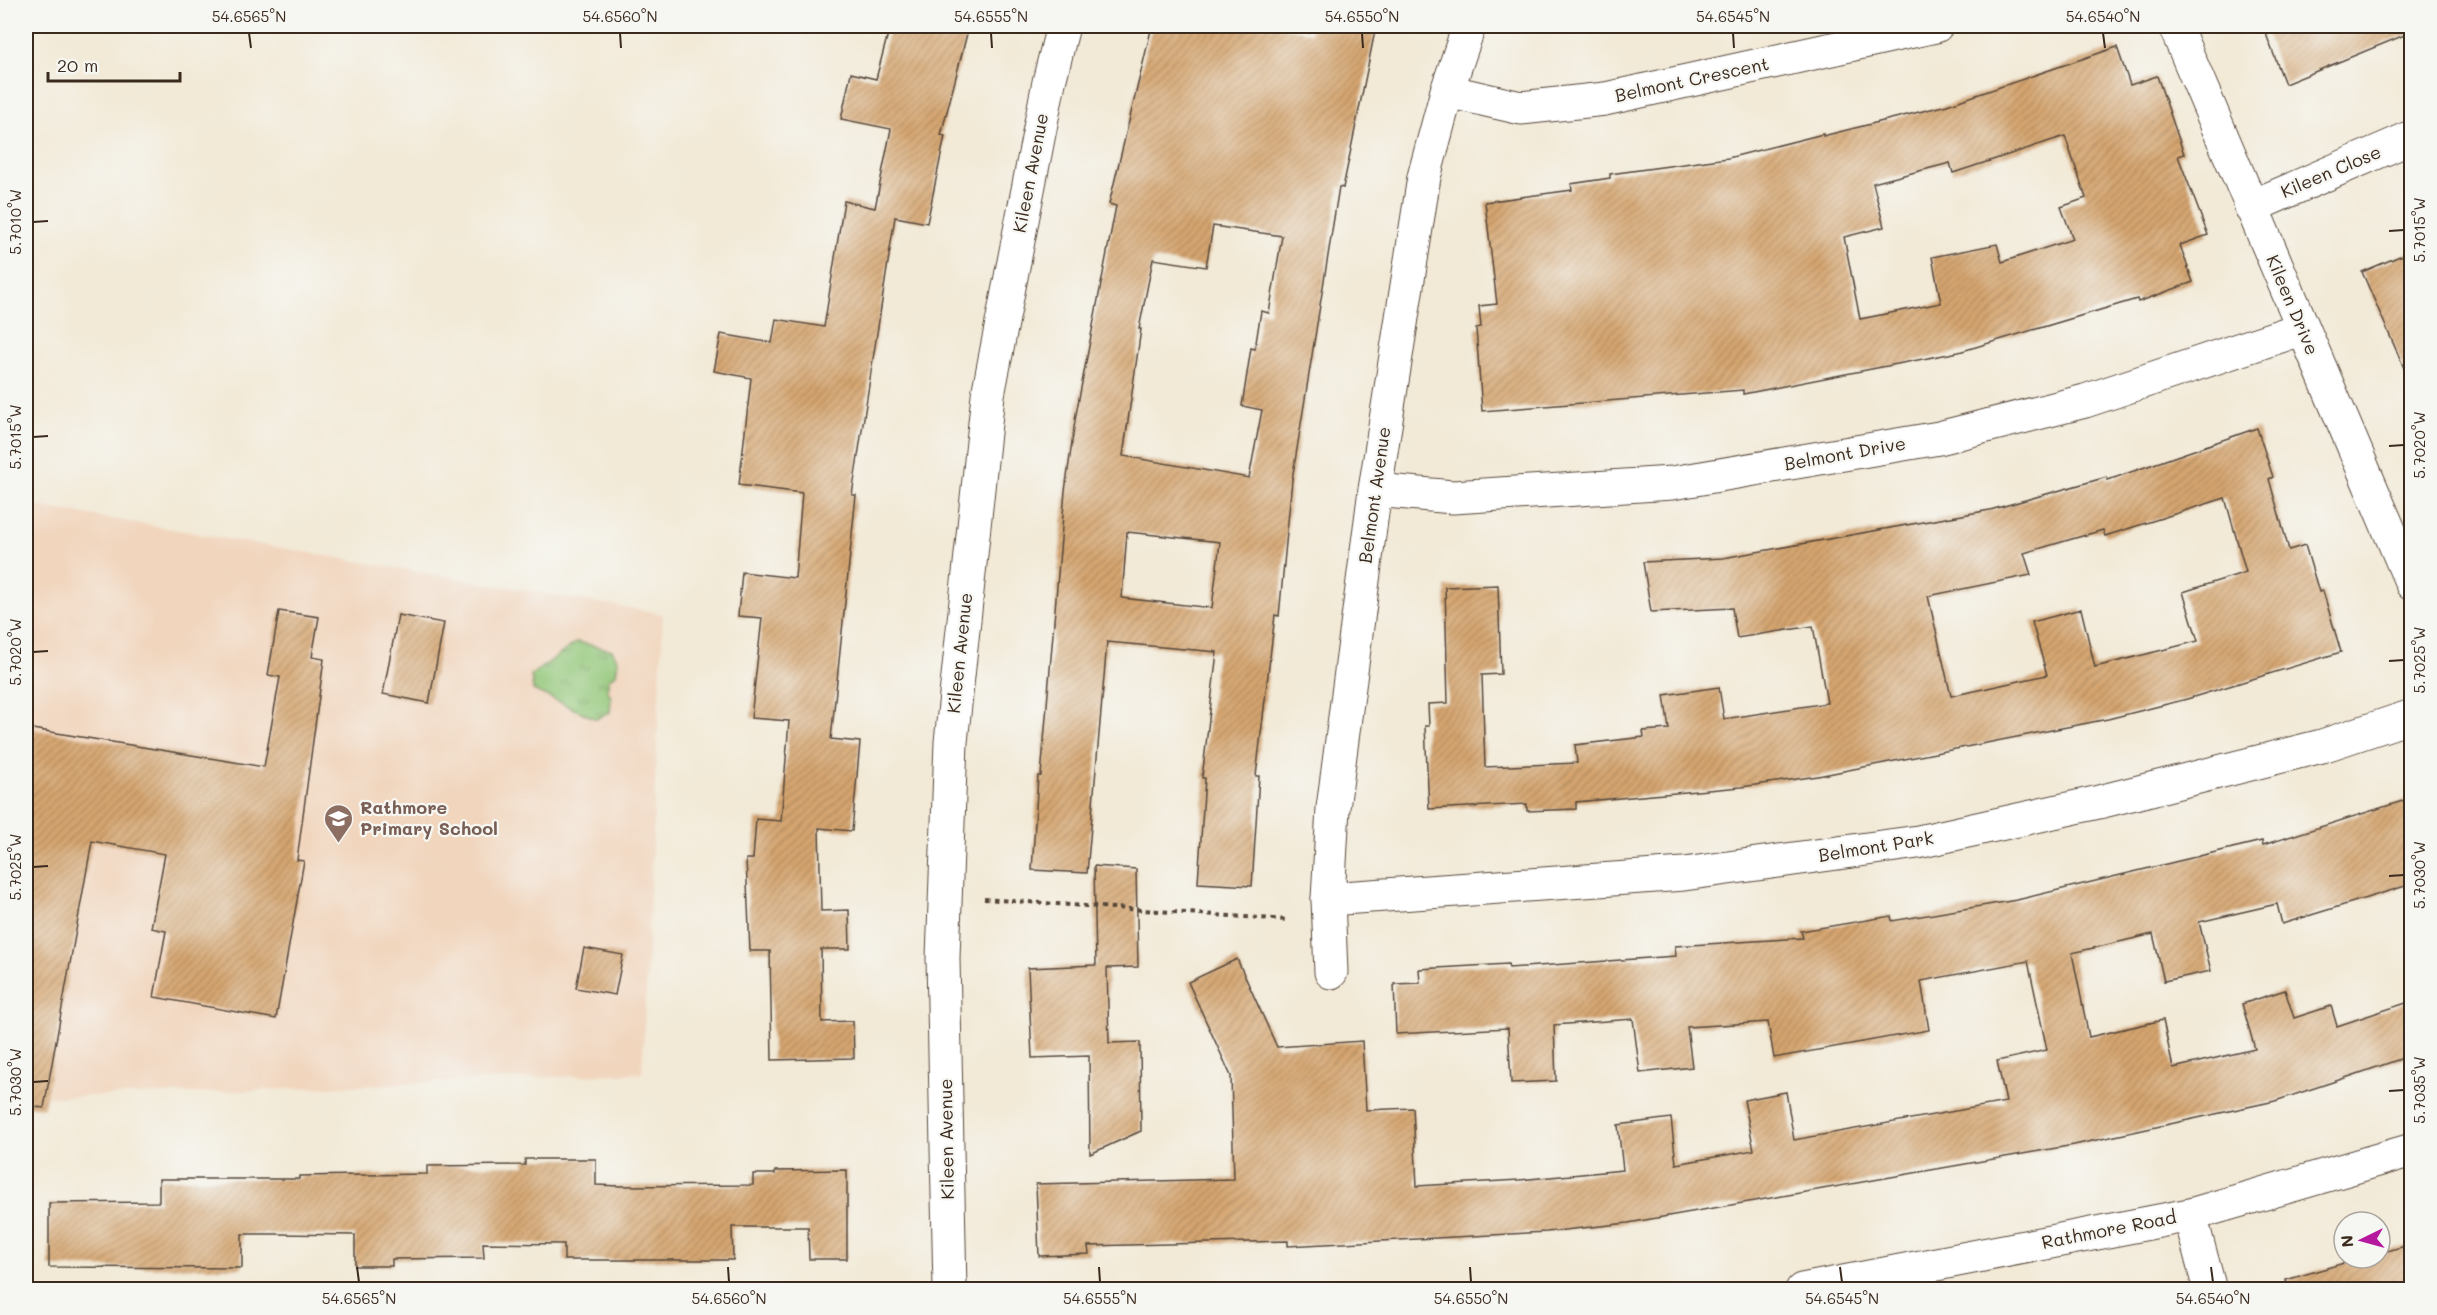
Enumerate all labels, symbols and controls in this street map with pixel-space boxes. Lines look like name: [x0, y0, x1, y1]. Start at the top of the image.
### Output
text: 54.6565°N: [212, 6, 286, 26]
text: 54.6560°N: [583, 6, 657, 26]
text: 54.6555°N: [954, 6, 1028, 26]
text: 54.6550°N: [1325, 6, 1399, 26]
text: 54.6545°N: [1696, 6, 1770, 26]
text: 54.6540°N: [2066, 6, 2140, 26]
scale bar: [48, 45, 180, 83]
street label: Belmont Crescent: [1613, 51, 1771, 107]
text: 20 m: [57, 53, 98, 77]
street label: Kileen Avenue: [1007, 111, 1053, 235]
street label: Kileen Close: [2277, 139, 2385, 203]
text: 5.7010°W: [5, 189, 25, 255]
text: 5.7015°W: [2409, 197, 2429, 263]
street label: Kileen Drive: [2261, 251, 2325, 358]
text: 5.7015°W: [5, 404, 25, 470]
text: 5.7020°W: [2409, 411, 2429, 479]
street label: Belmont Avenue: [1353, 425, 1395, 565]
street label: Belmont Drive: [1782, 431, 1908, 476]
street label: Kileen Avenue: [941, 591, 977, 714]
text: 5.7020°W: [5, 618, 25, 686]
text: 5.7025°W: [2409, 627, 2429, 693]
place label: Rathmore Primary School: [360, 795, 498, 840]
school or university icon: Rathmore Primary School: [323, 802, 355, 844]
street label: Belmont Park: [1817, 825, 1935, 867]
text: 5.7025°W: [5, 834, 25, 900]
text: 5.7030°W: [2409, 841, 2429, 909]
text: 5.7030°W: [5, 1048, 25, 1116]
text: 5.7035°W: [2409, 1056, 2429, 1124]
street label: Kileen Avenue: [933, 1078, 959, 1200]
street label: Rathmore Road: [2039, 1204, 2178, 1254]
north arrow: [2332, 1210, 2392, 1270]
text: N: [2336, 1234, 2358, 1248]
text: 54.6565°N: [322, 1288, 396, 1308]
text: 54.6560°N: [692, 1288, 766, 1308]
text: 54.6555°N: [1063, 1288, 1137, 1308]
text: 54.6550°N: [1434, 1288, 1508, 1308]
text: 54.6545°N: [1805, 1288, 1879, 1308]
text: 54.6540°N: [2176, 1288, 2250, 1308]

